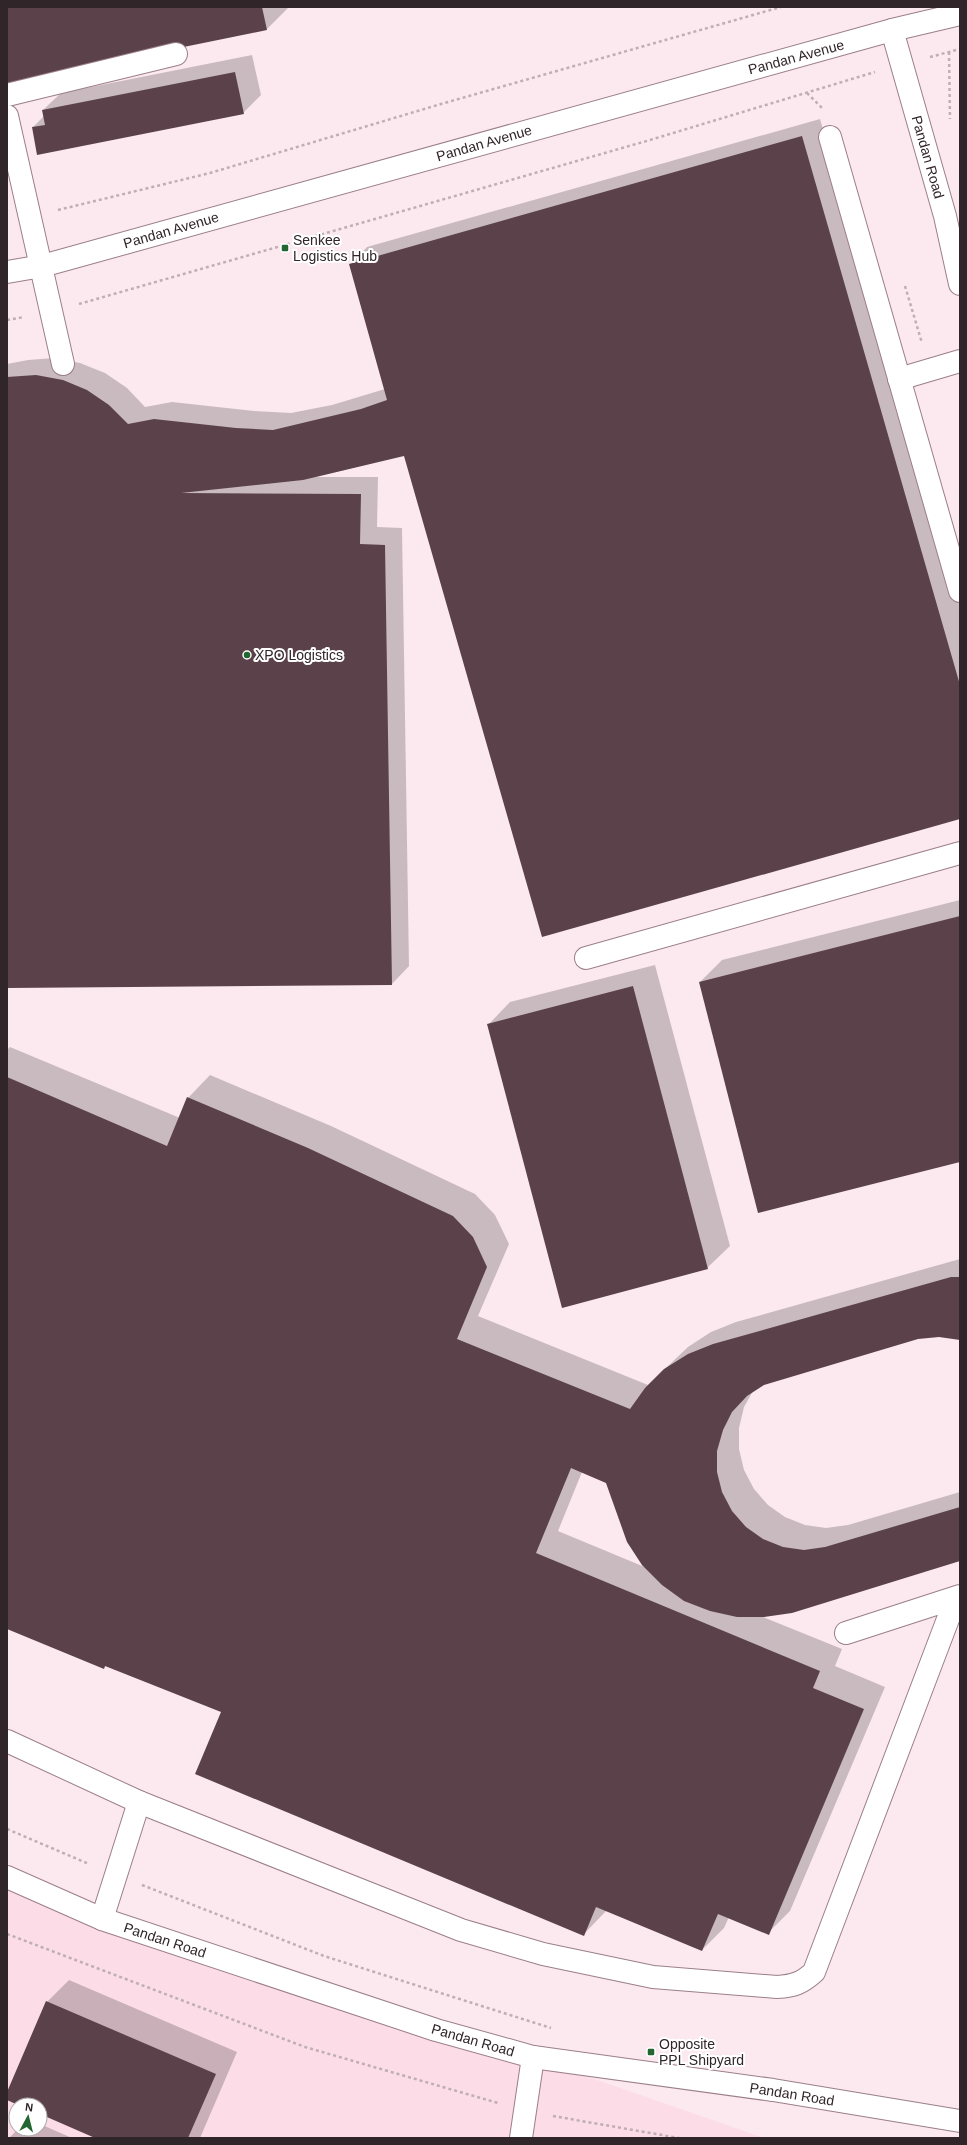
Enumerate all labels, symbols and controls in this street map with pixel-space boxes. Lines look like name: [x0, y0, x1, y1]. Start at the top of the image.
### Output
street label: Pandan Avenue: [746, 36, 846, 77]
street label: Pandan Road: [909, 114, 947, 200]
street label: Pandan Avenue: [434, 122, 534, 164]
street label: Pandan Avenue: [121, 209, 221, 251]
place label: Senkee Logistics Hub: [293, 232, 377, 264]
marker: Senkee Logistics Hub: [280, 243, 290, 253]
place label: XPO Logistics: [255, 647, 343, 663]
marker: XPO Logistics: [242, 650, 252, 660]
street label: Pandan Road: [122, 1919, 208, 1961]
street label: Pandan Road: [430, 2021, 516, 2059]
place label: Opposite PPL Shipyard: [659, 2036, 744, 2068]
marker: Opposite PPL Shipyard: [646, 2047, 656, 2057]
street label: Pandan Road: [748, 2079, 836, 2109]
north arrow: [8, 2097, 48, 2137]
text: N: [25, 2101, 34, 2114]

